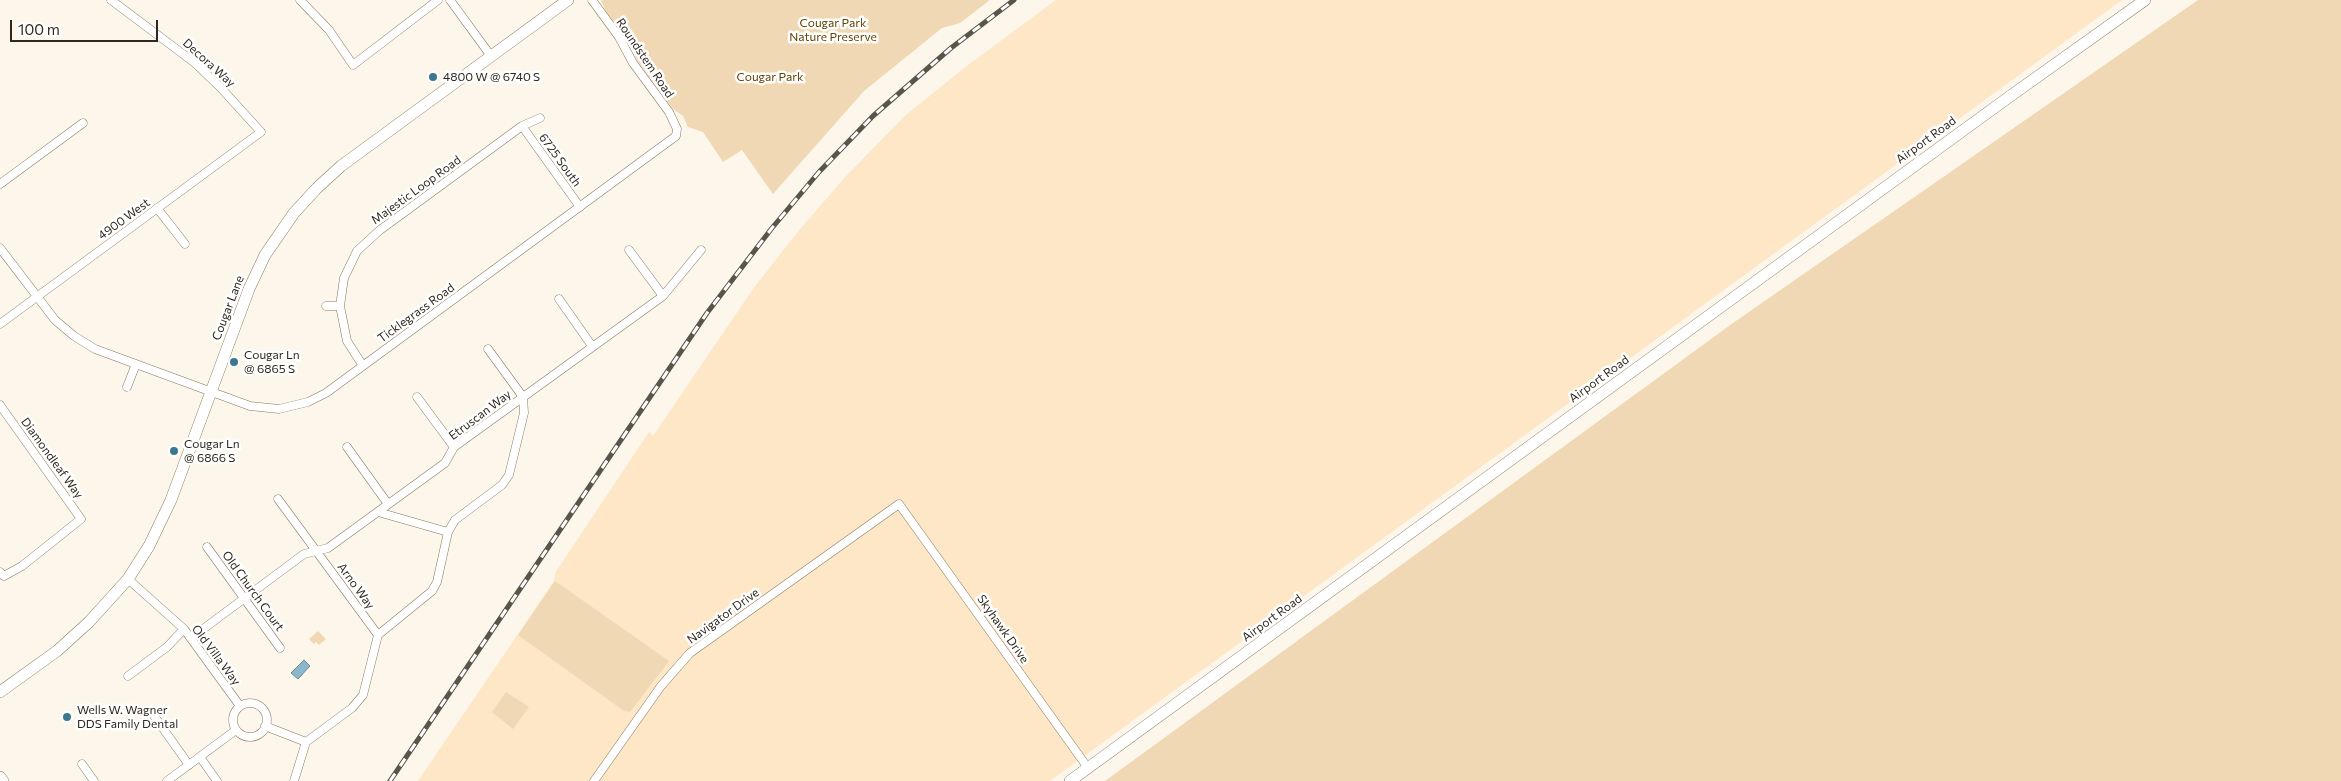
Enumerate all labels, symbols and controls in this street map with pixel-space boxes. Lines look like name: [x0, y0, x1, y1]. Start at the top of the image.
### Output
scale bar: [12, 10, 160, 42]
street label: Roundstem Road: [613, 16, 677, 100]
park label: Cougar Park Nature Preserve: [789, 16, 877, 44]
text: 100 m: [18, 20, 60, 38]
street label: Decora Way: [180, 36, 238, 90]
place label: 4800 W @ 6740 S: [443, 70, 540, 84]
park label: Cougar Park: [737, 70, 803, 84]
marker: 4800 W @ 6740 S: [427, 71, 439, 83]
street label: Airport Road: [1893, 113, 1959, 167]
street label: 6725 South: [536, 131, 584, 189]
street label: Majestic Loop Road: [368, 153, 464, 227]
street label: 4900 West: [95, 195, 153, 243]
street label: Cougar Lane: [209, 274, 247, 342]
street label: Ticklegrass Road: [375, 280, 457, 346]
place label: Cougar Ln @ 6865 S: [244, 348, 300, 376]
street label: Airport Road: [1566, 352, 1632, 406]
marker: Cougar Ln @ 6865 S: [228, 356, 240, 368]
street label: Etruscan Way: [446, 387, 514, 443]
street label: Diamondleaf Way: [18, 415, 86, 501]
place label: Cougar Ln @ 6866 S: [184, 437, 240, 465]
marker: Cougar Ln @ 6866 S: [168, 445, 180, 457]
street label: Old Church Court: [219, 548, 287, 634]
street label: Arno Way: [334, 560, 378, 612]
street label: Navigator Drive: [684, 585, 762, 647]
street label: Airport Road: [1239, 591, 1305, 645]
street label: Skyhawk Drive: [974, 592, 1032, 666]
street label: Old Villa Way: [189, 622, 243, 688]
place label: Wells W. Wagner DDS Family Dental: [77, 703, 178, 731]
marker: Wells W. Wagner DDS Family Dental: [61, 711, 73, 723]

